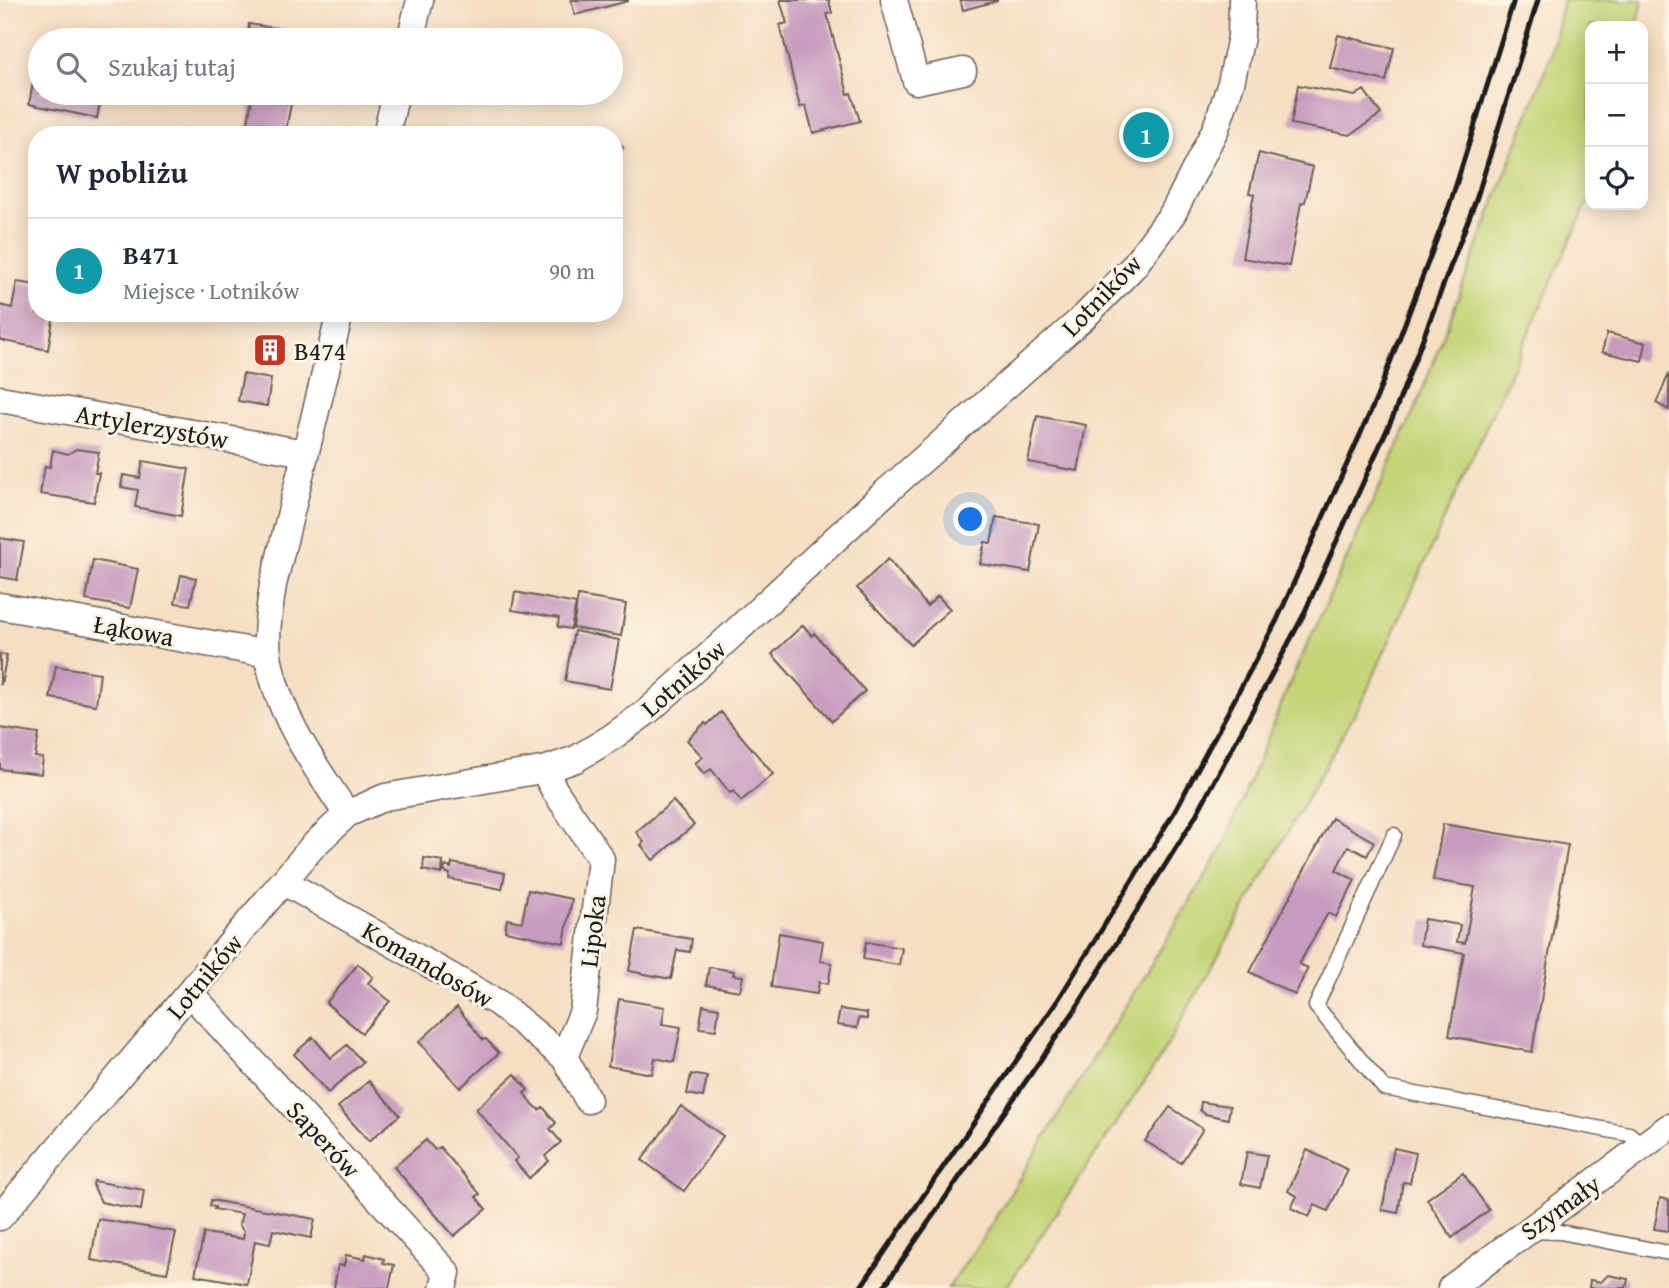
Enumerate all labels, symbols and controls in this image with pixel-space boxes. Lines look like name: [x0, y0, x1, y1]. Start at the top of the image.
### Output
map controls: [1585, 21, 1648, 210]
button: +: [1585, 21, 1648, 84]
search box: [28, 28, 623, 105]
text: Szukaj tutaj: [108, 47, 236, 86]
icon: search: [52, 48, 90, 86]
button: −: [1585, 84, 1648, 147]
pin: 1: [1123, 109, 1169, 161]
button: locate: [1585, 147, 1648, 210]
text: W pobliżu: [56, 150, 188, 194]
text: B471: [123, 235, 179, 274]
street label: Lotników: [1052, 244, 1151, 345]
text: 1: [73, 254, 85, 287]
text: 90 m: [549, 254, 595, 287]
text: Miejsce · Lotników: [123, 274, 300, 307]
building icon: B474: [251, 331, 289, 369]
place label: B474: [294, 331, 346, 370]
street label: Artylerzystów: [73, 393, 232, 459]
your location: [953, 502, 987, 536]
street label: Łąkowa: [91, 604, 178, 656]
street label: Lotników: [632, 629, 735, 726]
street label: Lipoka: [568, 892, 616, 969]
street label: Komandosów: [355, 911, 501, 1018]
street label: Lotników: [156, 924, 252, 1028]
street label: Saperów: [278, 1091, 371, 1187]
street label: Szymały: [1512, 1164, 1608, 1250]

